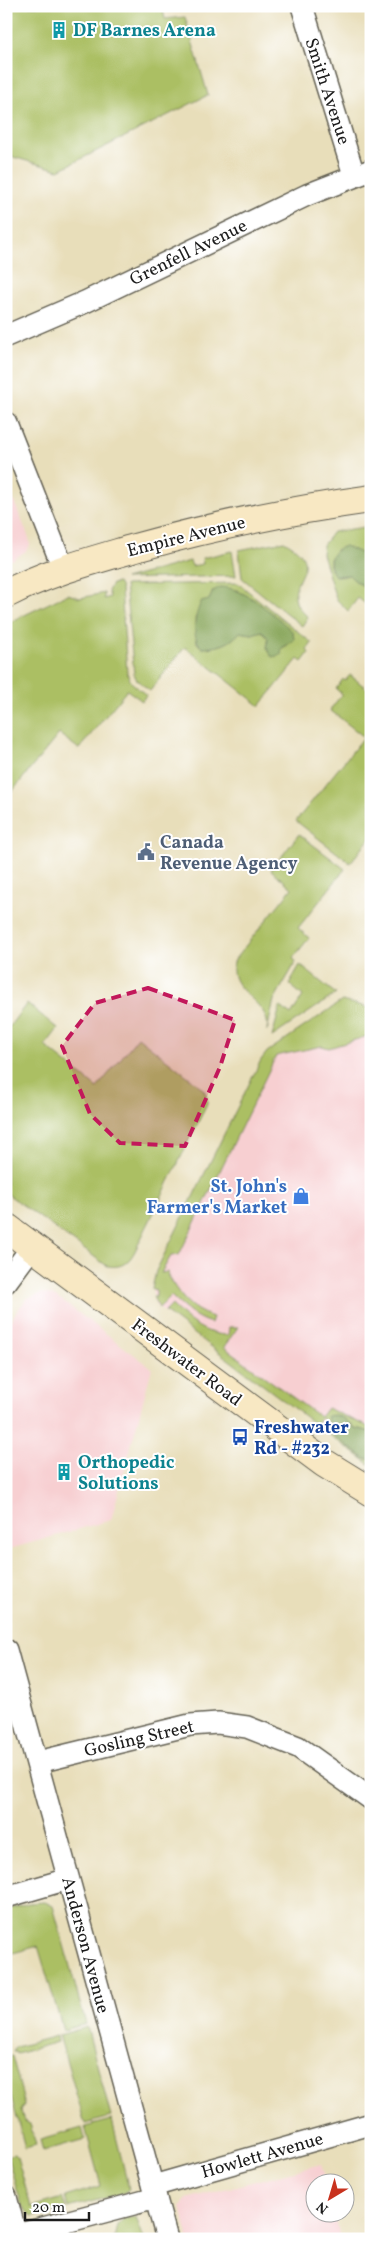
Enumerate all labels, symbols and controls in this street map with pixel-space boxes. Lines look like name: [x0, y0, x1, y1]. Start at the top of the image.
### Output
place label: DF Barnes Arena: [73, 19, 216, 44]
building icon: DF Barnes Arena: [49, 20, 69, 40]
street label: Smith Avenue: [298, 35, 356, 148]
street label: Grenfell Avenue: [126, 214, 252, 293]
street label: Empire Avenue: [125, 511, 248, 564]
place label: Canada Revenue Agency: [160, 831, 298, 877]
public building icon: Canada Revenue Agency: [136, 842, 156, 862]
place label: St. John's Farmer's Market: [147, 1175, 287, 1221]
shop icon: St. John's Farmer's Market: [291, 1186, 311, 1206]
street label: Freshwater Road: [126, 1313, 247, 1413]
place label: Freshwater Rd - #232: [254, 1416, 349, 1462]
bus stop icon: Freshwater Rd - #232: [230, 1427, 250, 1447]
place label: Orthopedic Solutions: [78, 1451, 174, 1497]
building icon: Orthopedic Solutions: [54, 1462, 74, 1482]
street label: Gosling Street: [82, 1715, 197, 1764]
street label: Anderson Avenue: [54, 1874, 115, 2016]
street label: Howlett Avenue: [199, 2127, 326, 2186]
north arrow: [304, 2172, 354, 2222]
scale bar: [25, 2190, 89, 2222]
text: N: [313, 2196, 333, 2218]
text: 20 m: [32, 2198, 65, 2219]

